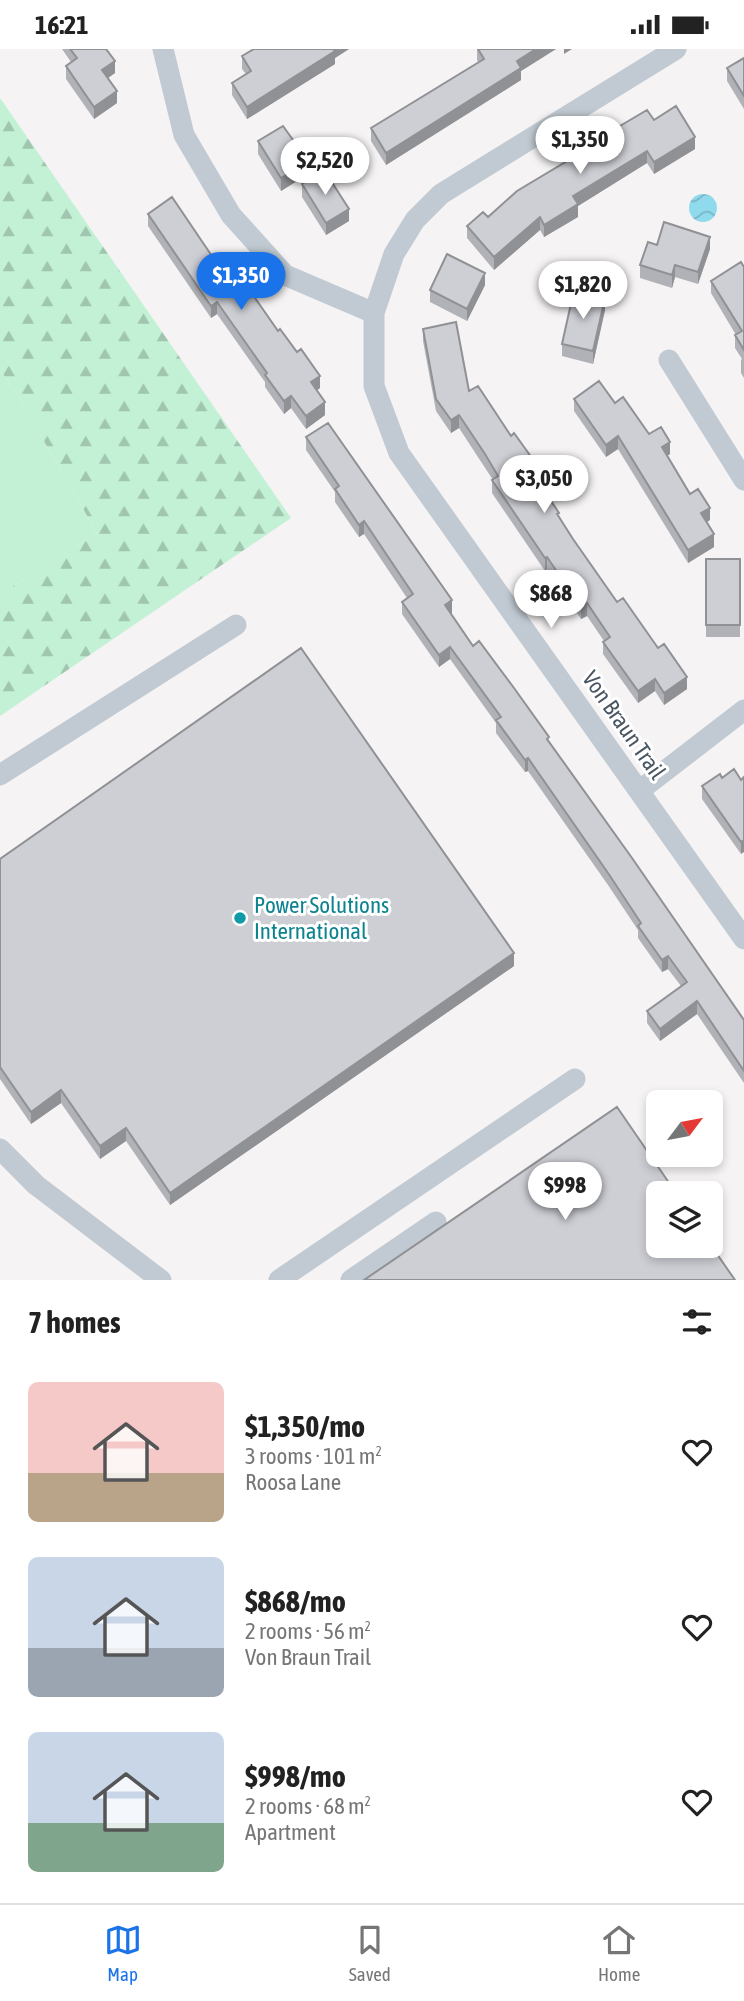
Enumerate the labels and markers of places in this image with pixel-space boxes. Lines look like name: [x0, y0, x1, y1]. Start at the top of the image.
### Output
pin: $1,350: [523, 117, 637, 176]
pin: $2,520: [268, 137, 382, 197]
pin: $1,350: [184, 253, 298, 312]
pin: $1,820: [526, 261, 640, 321]
pin: $3,050: [487, 455, 601, 515]
pin: $868: [510, 571, 592, 630]
place label: Power Solutions International: [254, 892, 389, 944]
marker: Power Solutions International: [232, 910, 248, 926]
pin: $998: [524, 1163, 606, 1222]

